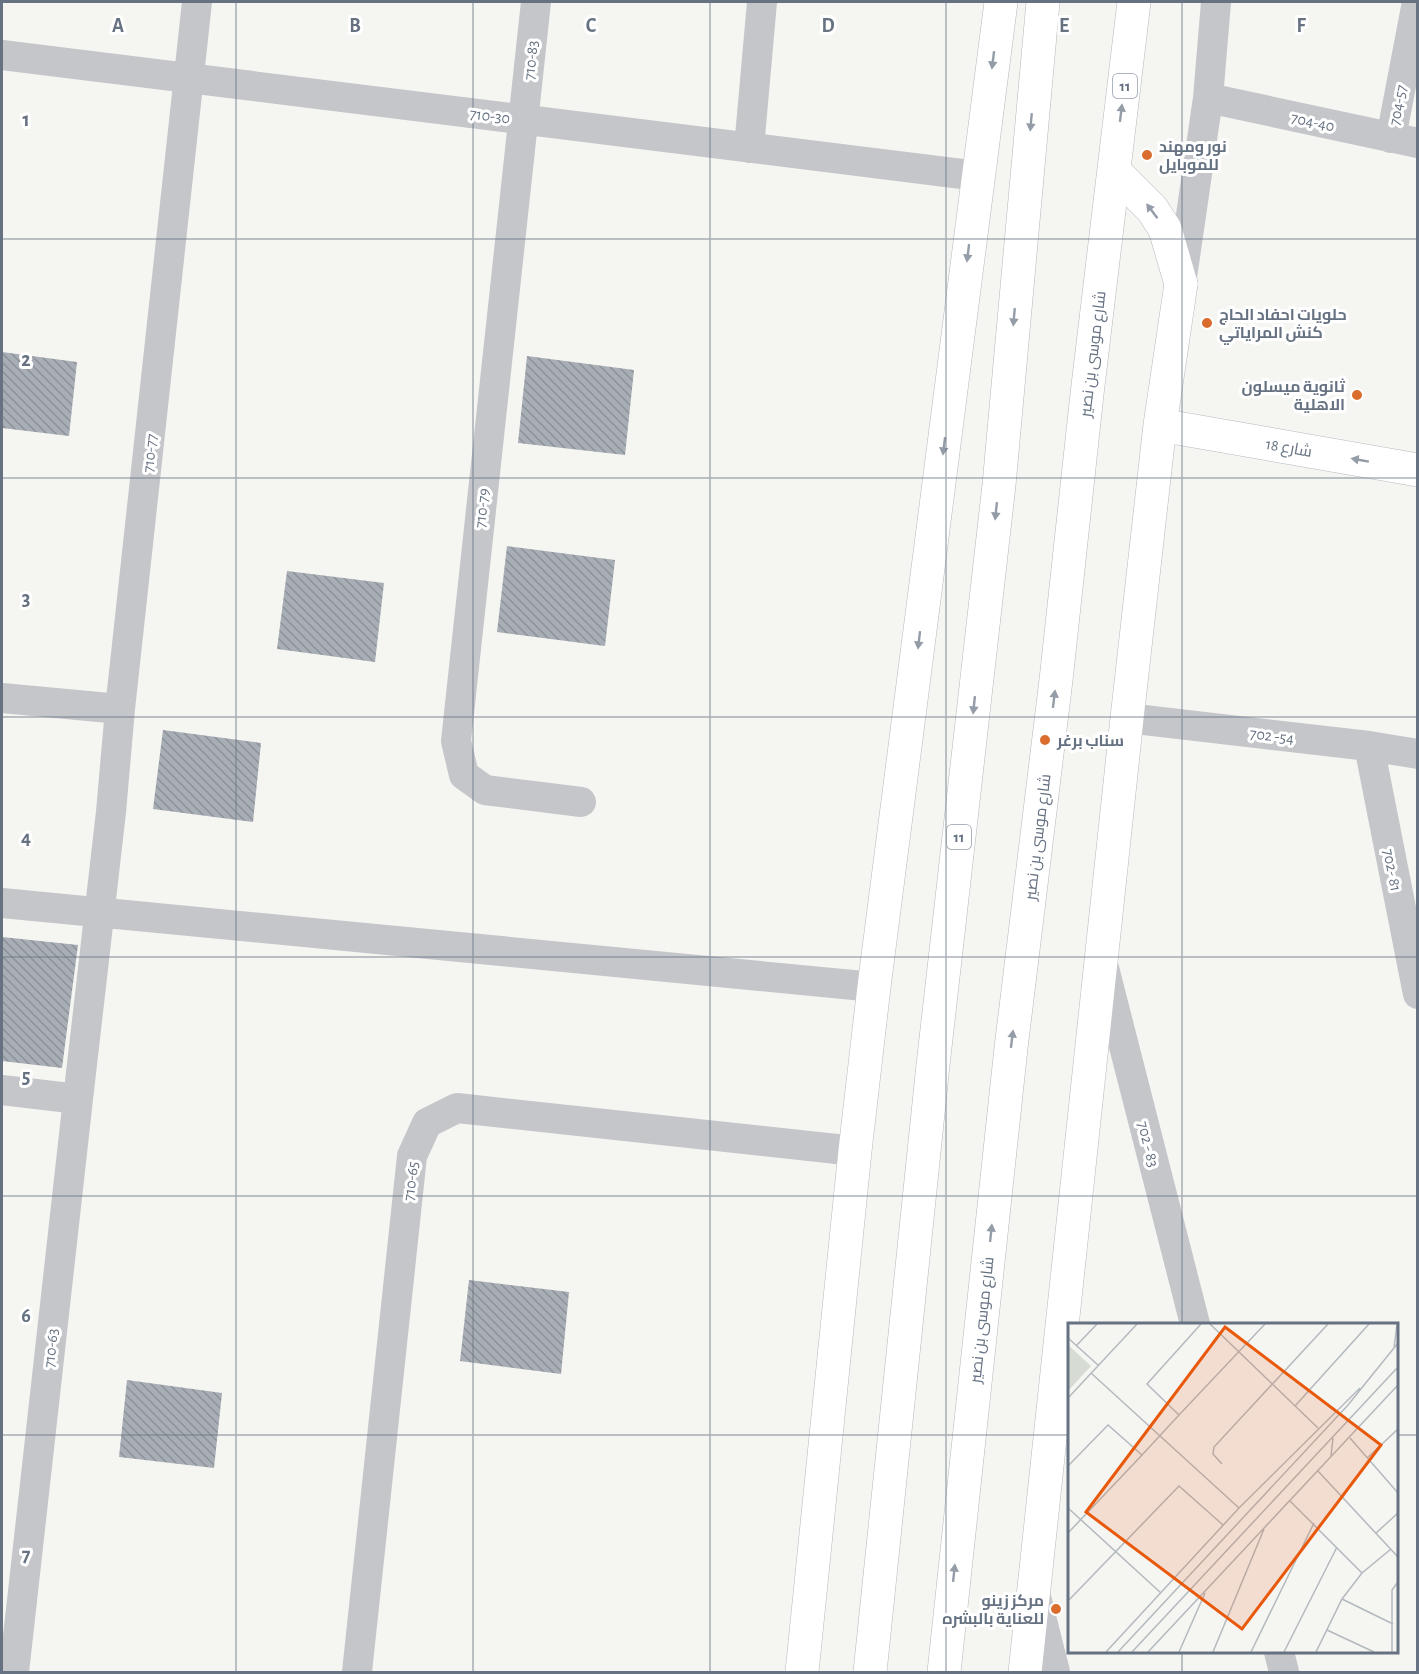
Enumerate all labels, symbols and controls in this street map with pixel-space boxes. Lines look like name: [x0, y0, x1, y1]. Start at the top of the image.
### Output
text: A: [112, 16, 124, 36]
text: B: [349, 16, 361, 36]
text: C: [586, 16, 597, 36]
text: D: [821, 16, 835, 36]
text: E: [1059, 16, 1069, 36]
text: F: [1296, 16, 1306, 36]
street label: 710-83: [521, 40, 541, 81]
one-way arrow: [989, 50, 998, 69]
road number: 11: [1113, 74, 1137, 98]
street label: 704-57: [1386, 83, 1410, 127]
one-way arrow: [1117, 103, 1126, 122]
street label: 710-30: [469, 106, 511, 126]
text: 1: [22, 110, 30, 130]
street label: 704-40: [1290, 110, 1336, 134]
one-way arrow: [1026, 113, 1036, 132]
place label: نور ومهند للموبايل: [1159, 139, 1227, 174]
marker: نور ومهند للموبايل: [1140, 148, 1154, 162]
one-way arrow: [1147, 203, 1159, 218]
one-way arrow: [964, 243, 973, 262]
street label: شارع موسى بن نصير: [1076, 290, 1112, 420]
one-way arrow: [1009, 307, 1019, 326]
place label: حلويات احفاد الحاج كنش المراياتي: [1219, 307, 1347, 345]
marker: حلويات احفاد الحاج كنش المراياتي: [1200, 316, 1214, 330]
text: 2: [21, 350, 31, 370]
place label: ثانوية ميسلون الاهلية: [1242, 378, 1346, 413]
marker: ثانوية ميسلون الاهلية: [1350, 388, 1364, 402]
street label: 710-77: [140, 433, 160, 473]
street label: شارع 18: [1264, 435, 1313, 463]
one-way arrow: [939, 437, 948, 456]
one-way arrow: [1350, 455, 1369, 464]
street label: 710-79: [472, 488, 492, 529]
one-way arrow: [991, 501, 1001, 520]
text: 3: [22, 589, 30, 609]
one-way arrow: [914, 630, 923, 649]
one-way arrow: [1049, 690, 1059, 709]
one-way arrow: [969, 695, 979, 714]
street label: 702 -54: [1249, 725, 1295, 747]
marker: سناب برغر: [1038, 733, 1052, 747]
place label: سناب برغر: [1056, 733, 1124, 750]
street label: شارع موسى بن نصير: [1021, 773, 1057, 903]
road number: 11: [947, 825, 971, 849]
text: 4: [21, 828, 31, 848]
street label: 702- 81: [1380, 848, 1404, 893]
one-way arrow: [1007, 1029, 1016, 1048]
text: 5: [22, 1067, 30, 1087]
street label: 702 - 83: [1135, 1120, 1161, 1169]
street label: 710-65: [401, 1160, 421, 1202]
one-way arrow: [986, 1223, 996, 1242]
street label: شارع موسى بن نصير: [966, 1256, 1000, 1385]
text: 6: [21, 1306, 31, 1326]
inset map: [1068, 1323, 1398, 1653]
street label: 710-63: [41, 1328, 61, 1369]
text: 7: [22, 1545, 31, 1565]
one-way arrow: [949, 1563, 959, 1582]
place label: مركز زينو للعناية بالبشره: [942, 1593, 1044, 1628]
marker: مركز زينو للعناية بالبشره: [1049, 1602, 1063, 1616]

